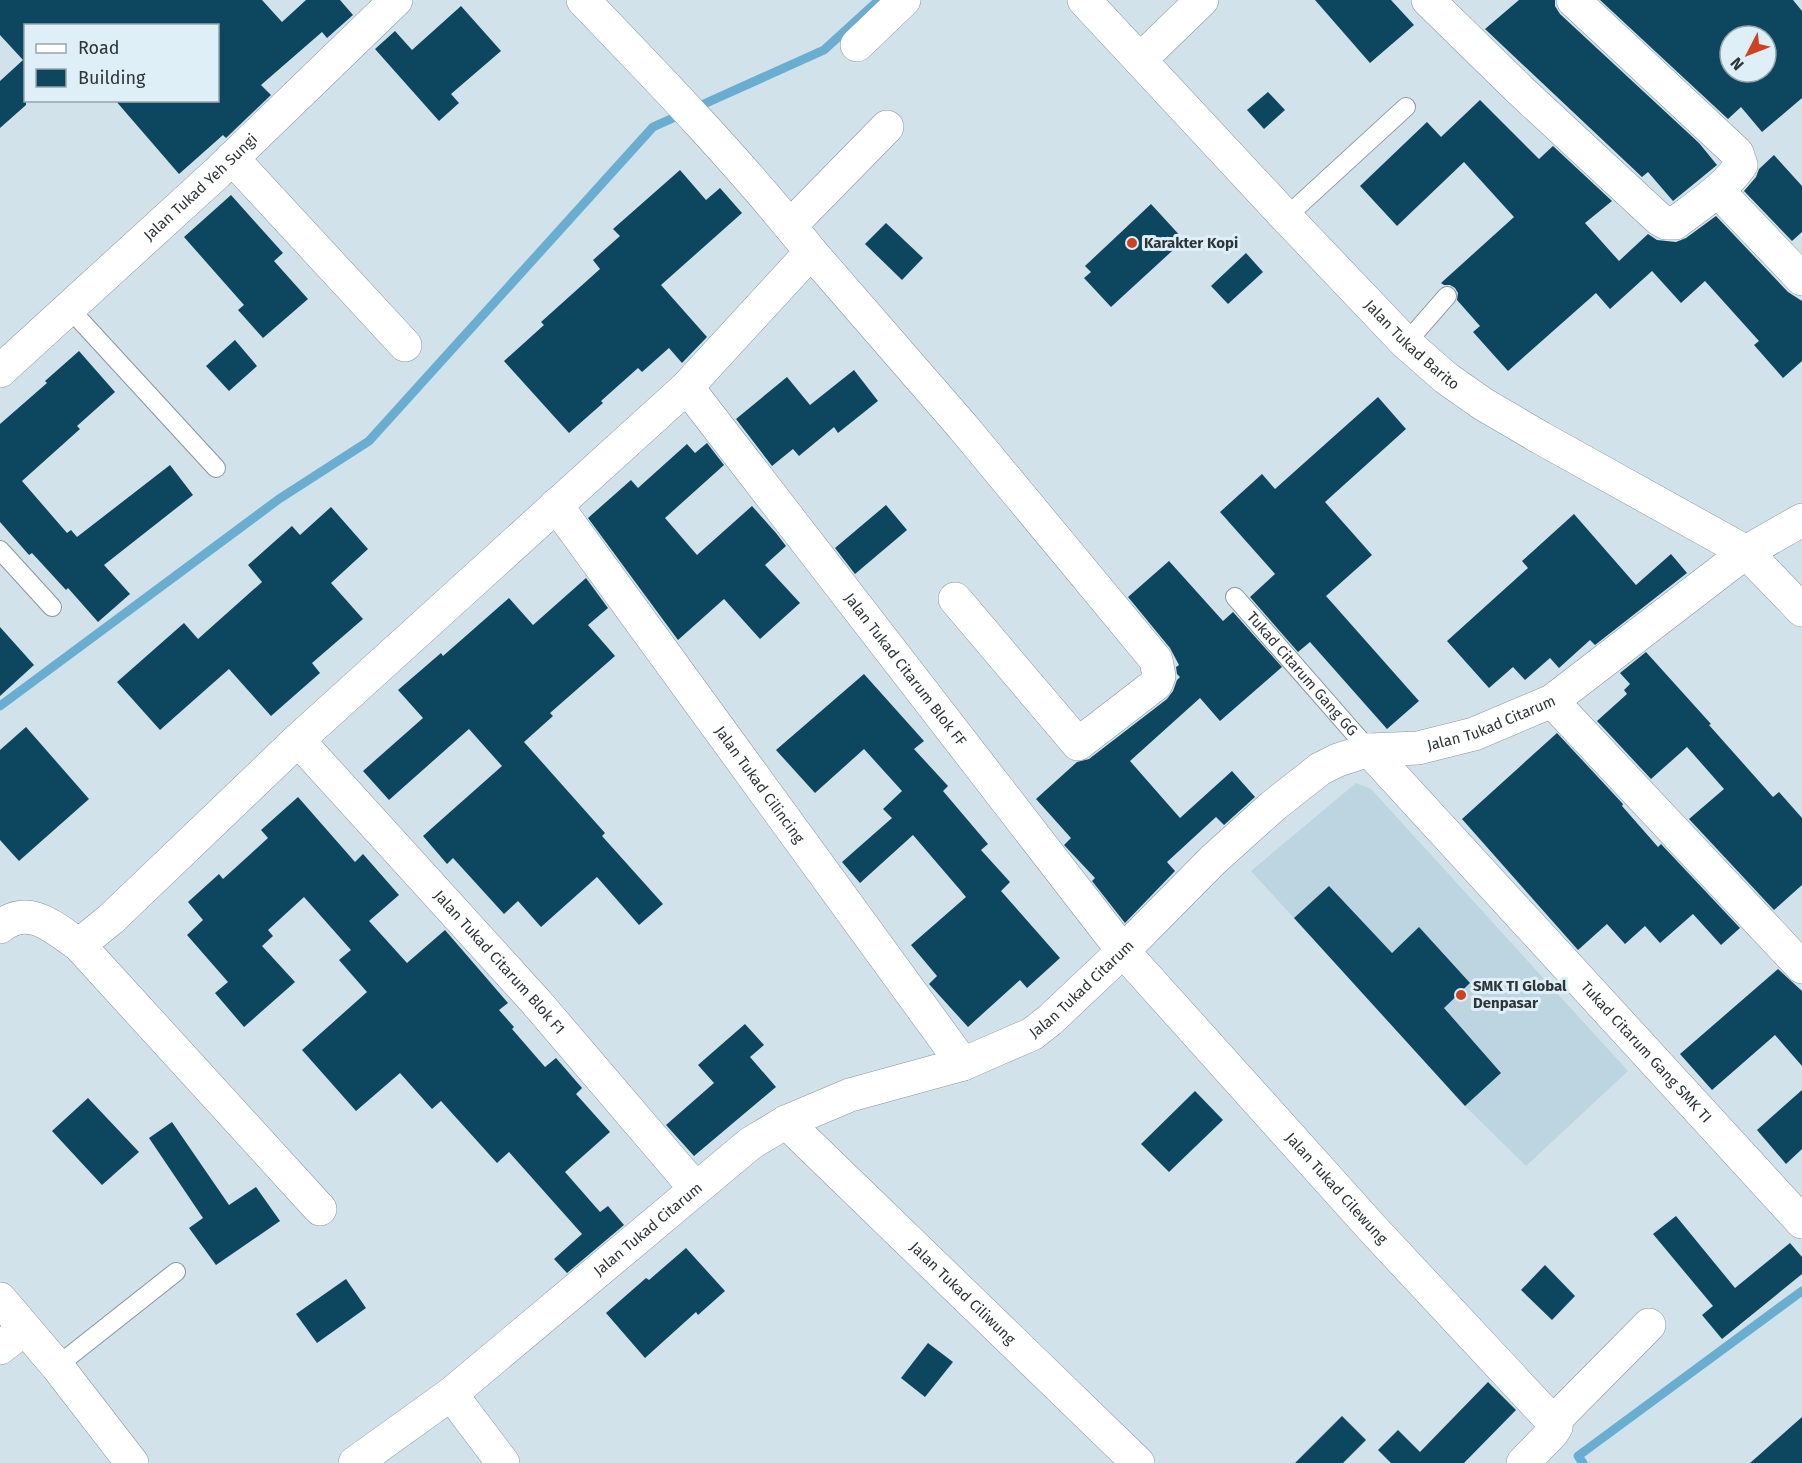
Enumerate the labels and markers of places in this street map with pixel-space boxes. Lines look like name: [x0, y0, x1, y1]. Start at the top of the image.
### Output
place label: Karakter Kopi: [1144, 234, 1238, 252]
marker: Karakter Kopi: [1125, 236, 1139, 250]
place label: SMK TI Global Denpasar: [1473, 977, 1567, 1012]
marker: SMK TI Global Denpasar: [1454, 988, 1468, 1002]

